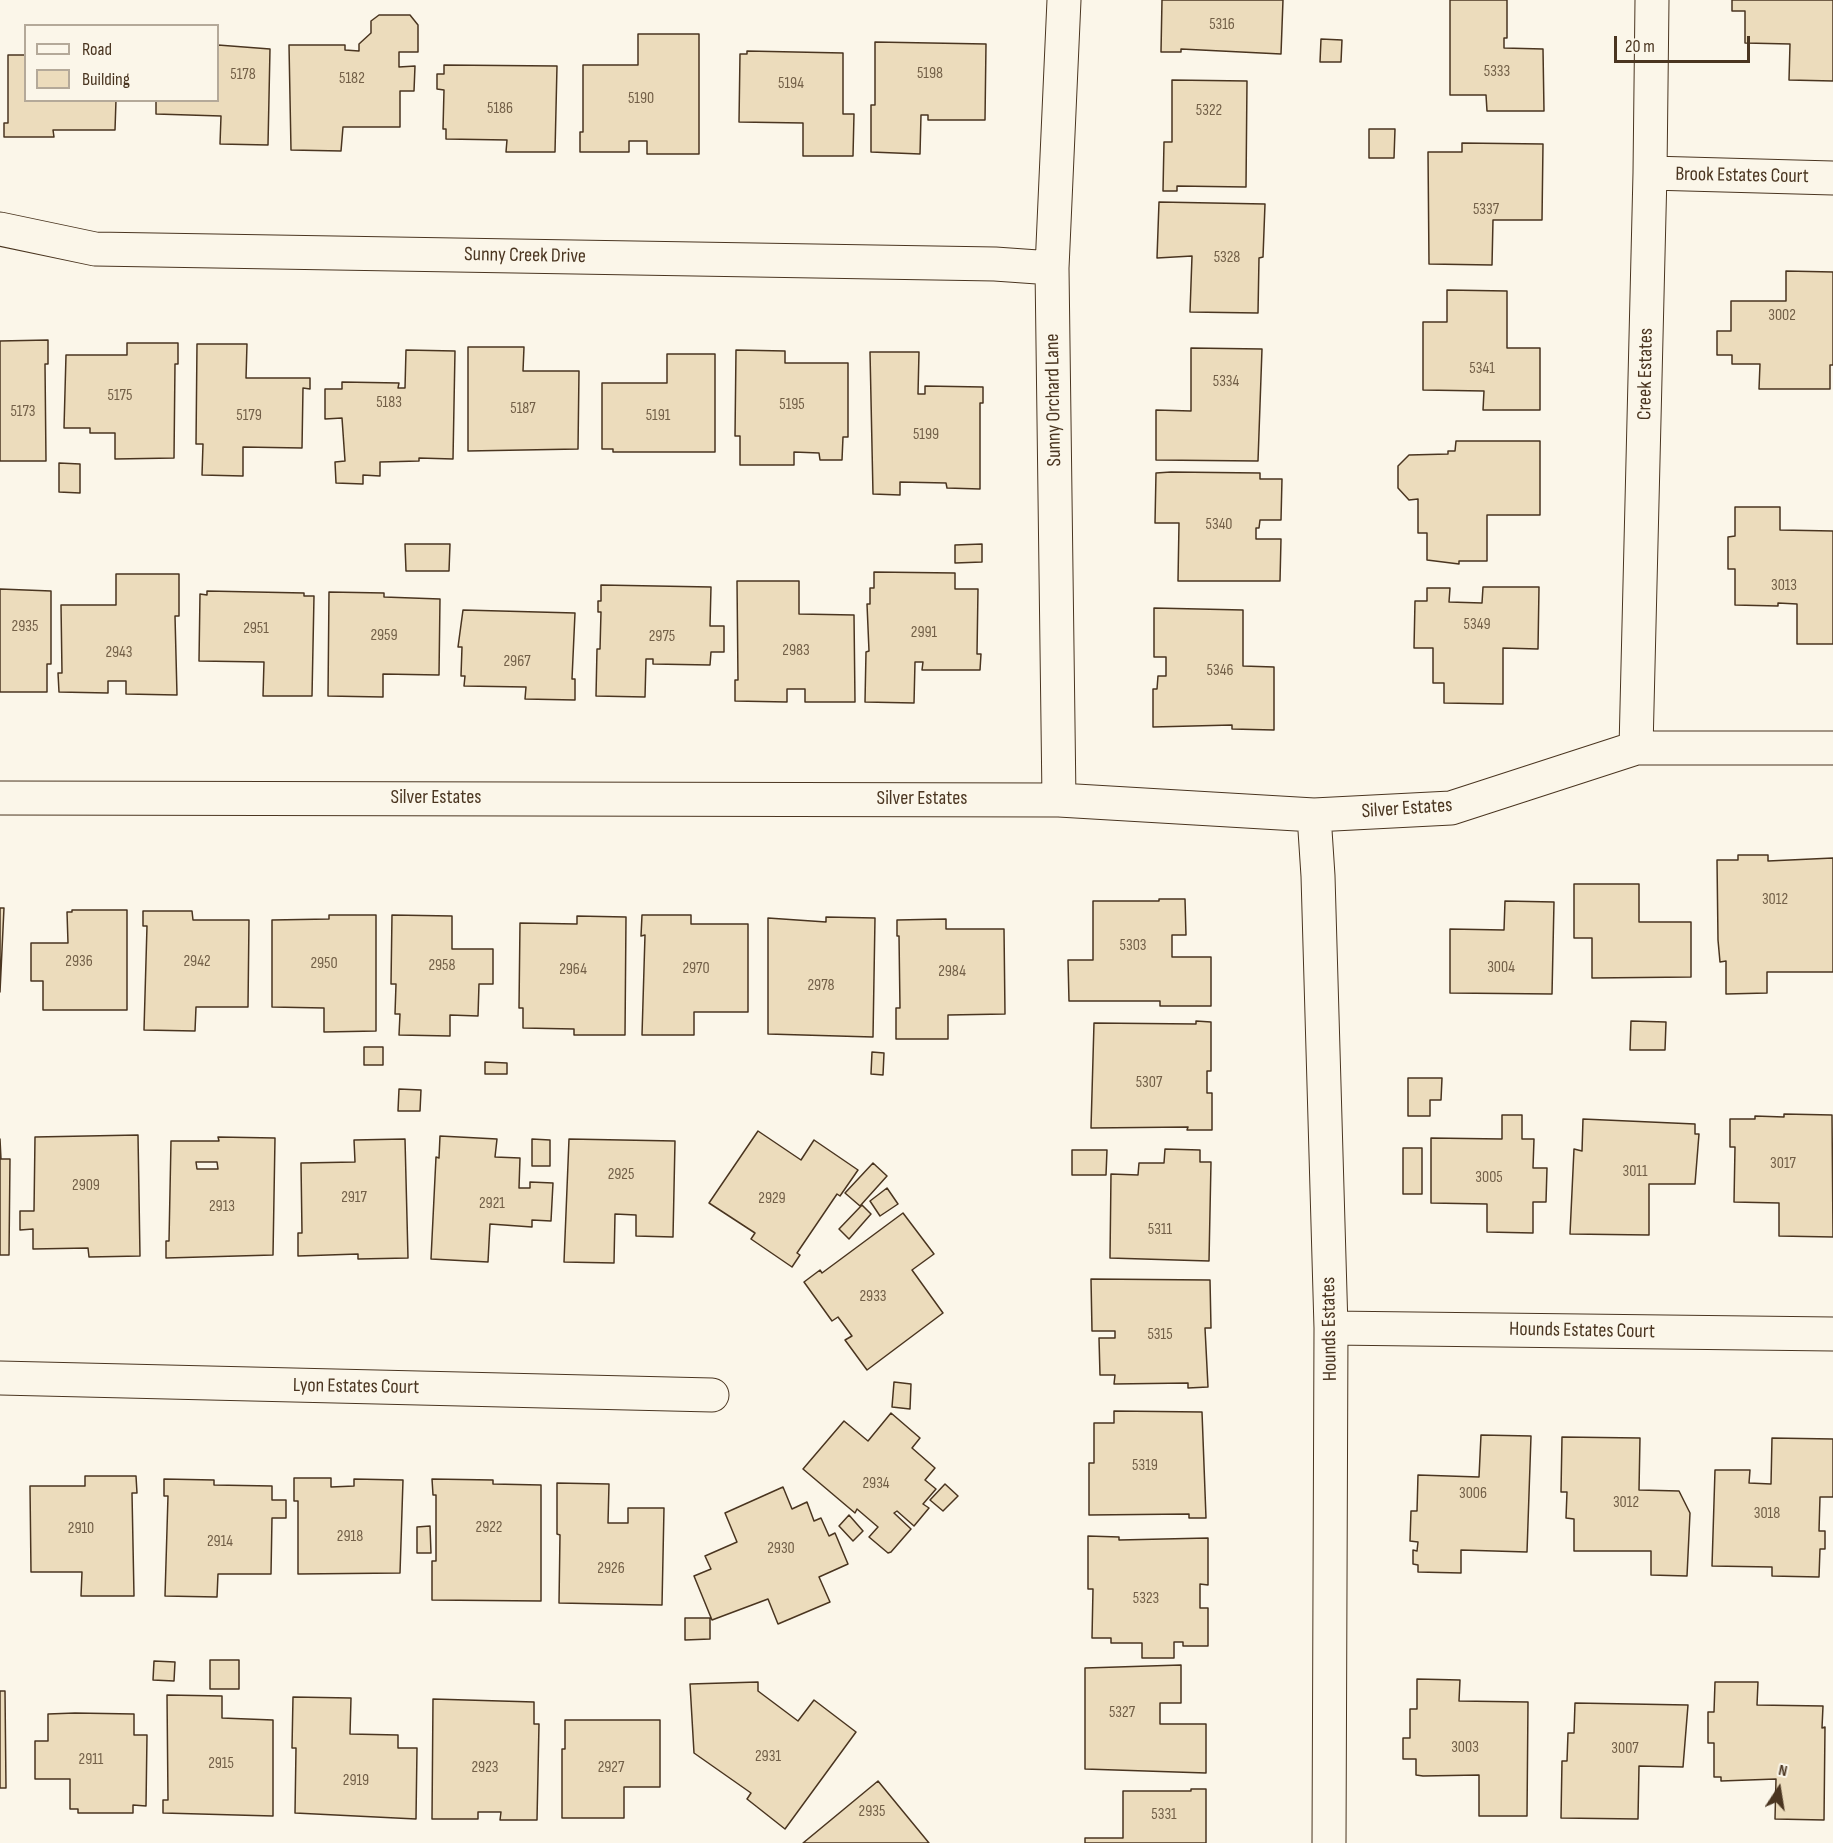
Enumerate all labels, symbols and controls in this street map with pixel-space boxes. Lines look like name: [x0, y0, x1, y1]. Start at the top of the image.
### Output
house number: 5316: [1209, 15, 1235, 35]
legend: [24, 24, 219, 102]
scale bar: [1617, 24, 1754, 62]
text: 20 m: [1625, 36, 1655, 57]
text: Road: [82, 39, 112, 60]
house number: 5333: [1484, 62, 1510, 82]
house number: 5198: [917, 64, 943, 84]
house number: 5178: [230, 65, 256, 85]
text: Building: [82, 69, 130, 90]
house number: 5182: [339, 69, 365, 89]
house number: 5194: [778, 74, 804, 94]
house number: 5190: [628, 89, 654, 109]
house number: 5186: [487, 99, 513, 119]
house number: 5322: [1196, 101, 1222, 121]
street label: Brook Estates Court: [1675, 163, 1809, 189]
house number: 5337: [1473, 200, 1499, 220]
street label: Sunny Creek Drive: [464, 243, 586, 269]
house number: 5328: [1214, 248, 1240, 268]
house number: 3002: [1768, 306, 1796, 326]
street label: Creek Estates: [1633, 328, 1659, 420]
street label: Sunny Orchard Lane: [1041, 333, 1067, 467]
house number: 5341: [1469, 359, 1495, 379]
house number: 5334: [1213, 372, 1239, 392]
house number: 5175: [108, 386, 132, 406]
house number: 5183: [376, 393, 402, 413]
house number: 5195: [779, 395, 805, 415]
house number: 5187: [510, 399, 536, 419]
house number: 5173: [10, 402, 36, 422]
house number: 5179: [236, 406, 262, 426]
house number: 5191: [646, 406, 670, 426]
house number: 5199: [913, 425, 939, 445]
house number: 5340: [1206, 515, 1232, 535]
house number: 3013: [1771, 576, 1797, 596]
house number: 5349: [1464, 615, 1490, 635]
house number: 2935: [12, 617, 38, 637]
house number: 2951: [243, 619, 269, 639]
house number: 2991: [911, 623, 937, 643]
house number: 2959: [370, 626, 398, 646]
house number: 2975: [649, 627, 675, 647]
house number: 2983: [782, 641, 810, 661]
house number: 2943: [105, 643, 133, 663]
house number: 2967: [503, 652, 531, 672]
house number: 5346: [1207, 661, 1233, 681]
street label: Silver Estates: [391, 786, 481, 810]
street label: Silver Estates: [877, 787, 967, 811]
street label: Silver Estates: [1361, 794, 1453, 824]
house number: 3012: [1762, 890, 1788, 910]
house number: 5303: [1120, 936, 1146, 956]
house number: 2936: [65, 952, 93, 972]
house number: 2942: [183, 952, 211, 972]
house number: 2950: [310, 954, 338, 974]
house number: 2958: [428, 956, 456, 976]
house number: 3004: [1487, 958, 1515, 978]
house number: 2970: [682, 959, 710, 979]
house number: 2964: [559, 960, 587, 980]
house number: 2984: [938, 962, 966, 982]
house number: 2978: [807, 976, 835, 996]
house number: 5307: [1136, 1073, 1162, 1093]
house number: 3017: [1770, 1154, 1796, 1174]
house number: 3011: [1622, 1162, 1648, 1182]
house number: 2925: [608, 1165, 634, 1185]
house number: 3005: [1475, 1168, 1503, 1188]
house number: 2909: [72, 1176, 100, 1196]
house number: 2917: [341, 1188, 367, 1208]
house number: 2929: [758, 1189, 786, 1209]
house number: 2921: [479, 1194, 505, 1214]
house number: 2913: [209, 1197, 235, 1217]
house number: 5311: [1148, 1220, 1172, 1240]
street label: Hounds Estates: [1317, 1277, 1343, 1381]
house number: 2933: [859, 1287, 887, 1307]
street label: Hounds Estates Court: [1509, 1318, 1655, 1344]
house number: 5315: [1147, 1325, 1173, 1345]
street label: Lyon Estates Court: [293, 1374, 419, 1400]
house number: 5319: [1132, 1456, 1158, 1476]
house number: 2934: [862, 1474, 890, 1494]
house number: 3006: [1459, 1484, 1487, 1504]
house number: 3012: [1613, 1493, 1639, 1513]
house number: 3018: [1754, 1504, 1780, 1524]
house number: 2922: [476, 1518, 502, 1538]
house number: 2910: [68, 1519, 94, 1539]
house number: 2918: [337, 1527, 363, 1547]
house number: 2914: [207, 1532, 233, 1552]
house number: 2930: [767, 1539, 795, 1559]
house number: 2926: [597, 1559, 625, 1579]
house number: 5323: [1133, 1589, 1159, 1609]
house number: 5327: [1109, 1703, 1135, 1723]
house number: 3003: [1451, 1738, 1479, 1758]
house number: 3007: [1611, 1739, 1639, 1759]
house number: 2931: [755, 1747, 781, 1767]
house number: 2911: [79, 1750, 103, 1770]
house number: 2915: [208, 1754, 234, 1774]
house number: 2923: [471, 1758, 499, 1778]
house number: 2927: [598, 1758, 624, 1778]
north arrow: [1749, 1759, 1809, 1819]
text: N: [1777, 1761, 1789, 1781]
house number: 2919: [343, 1771, 369, 1791]
house number: 2935: [859, 1802, 885, 1822]
house number: 5331: [1151, 1805, 1177, 1825]

